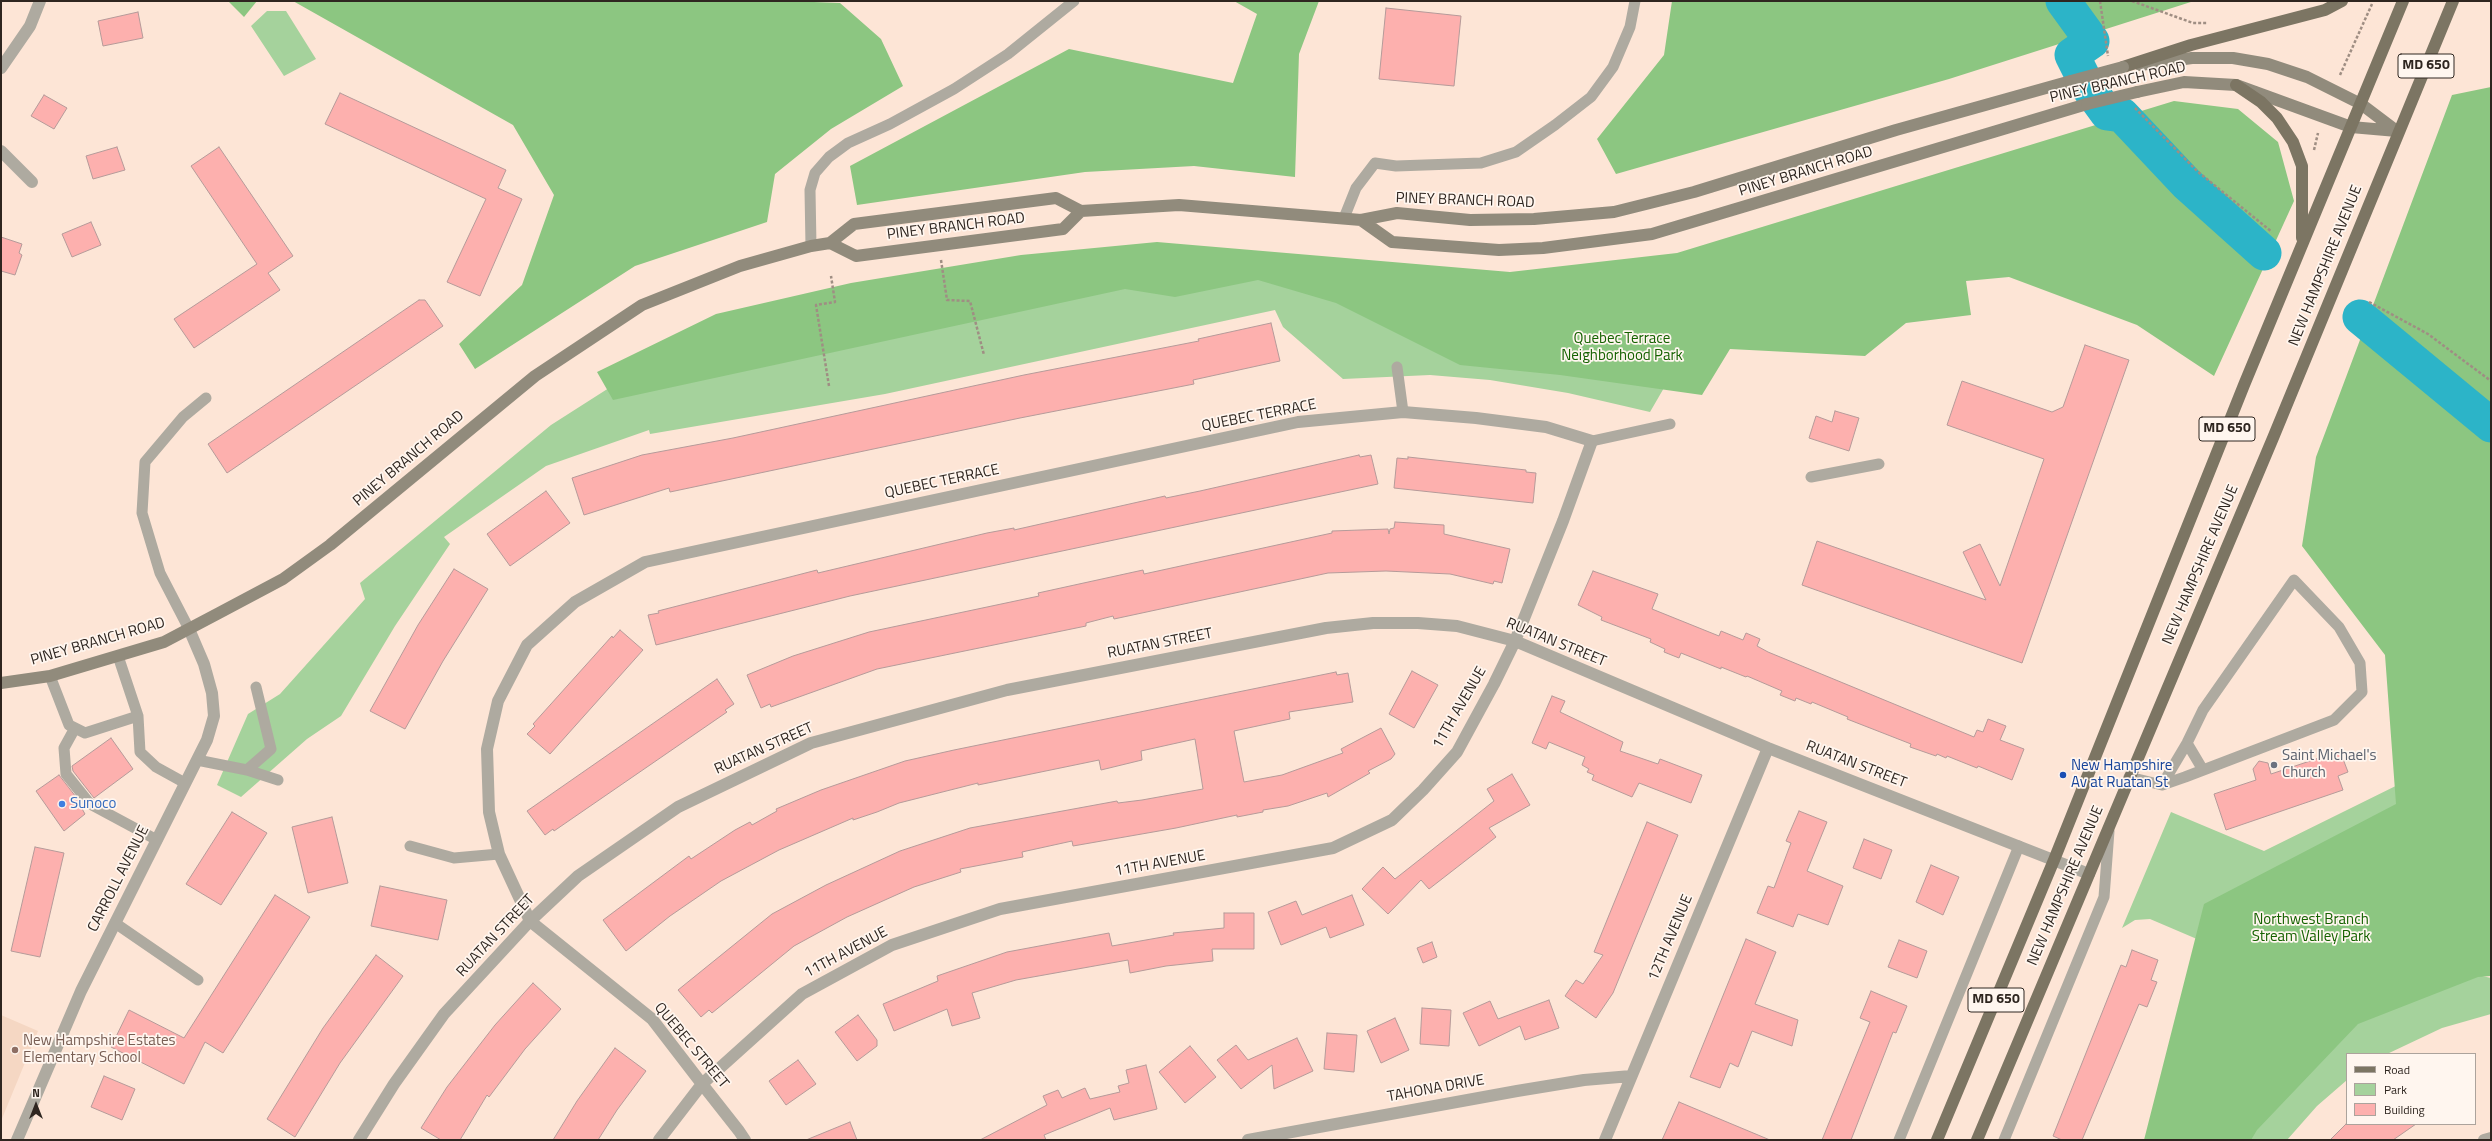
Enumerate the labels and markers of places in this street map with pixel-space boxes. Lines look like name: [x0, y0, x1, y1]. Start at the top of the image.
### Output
place label: Saint Michael's Church: [2282, 747, 2377, 782]
place label: New Hampshire Av at Ruatan St: [2071, 757, 2172, 792]
marker: Saint Michael's Church: [2269, 760, 2279, 770]
marker: New Hampshire Av at Ruatan St: [2058, 770, 2068, 780]
place label: Sunoco: [70, 795, 116, 813]
marker: Sunoco: [57, 799, 67, 809]
place label: New Hampshire Estates Elementary School: [23, 1032, 175, 1067]
marker: New Hampshire Estates Elementary School: [10, 1045, 20, 1055]

